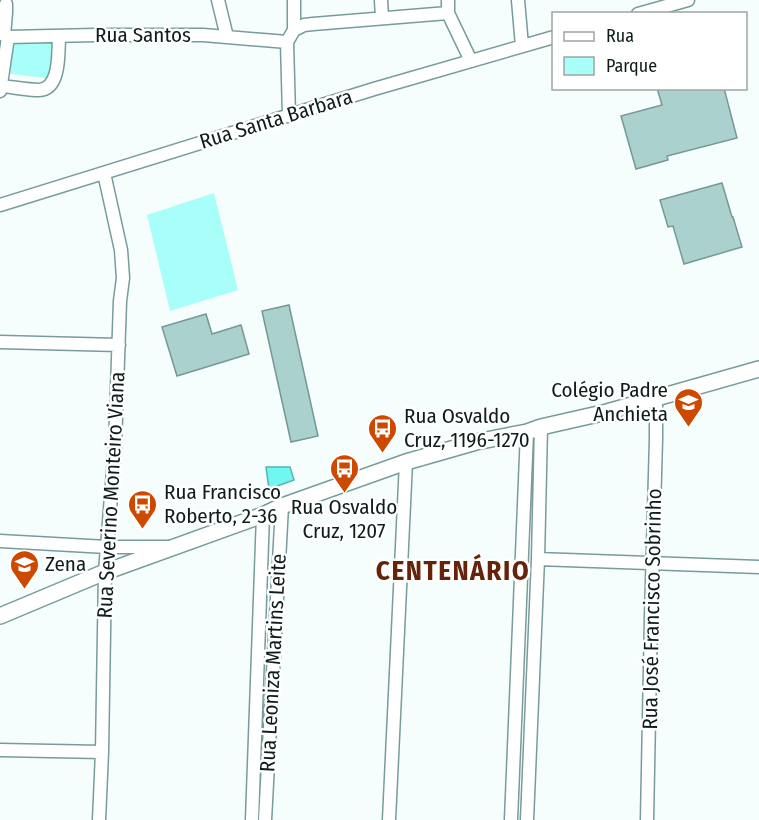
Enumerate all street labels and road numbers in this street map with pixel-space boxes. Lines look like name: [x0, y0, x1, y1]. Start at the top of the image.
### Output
street label: Rua Santos: [95, 22, 191, 48]
street label: Rua Santa Barbara: [196, 83, 356, 155]
street label: Rua Severino Monteiro Viana: [92, 371, 130, 619]
street label: Rua José Francisco Sobrinho: [637, 488, 667, 730]
street label: Rua Leoniza Martins Leite: [254, 553, 292, 773]

